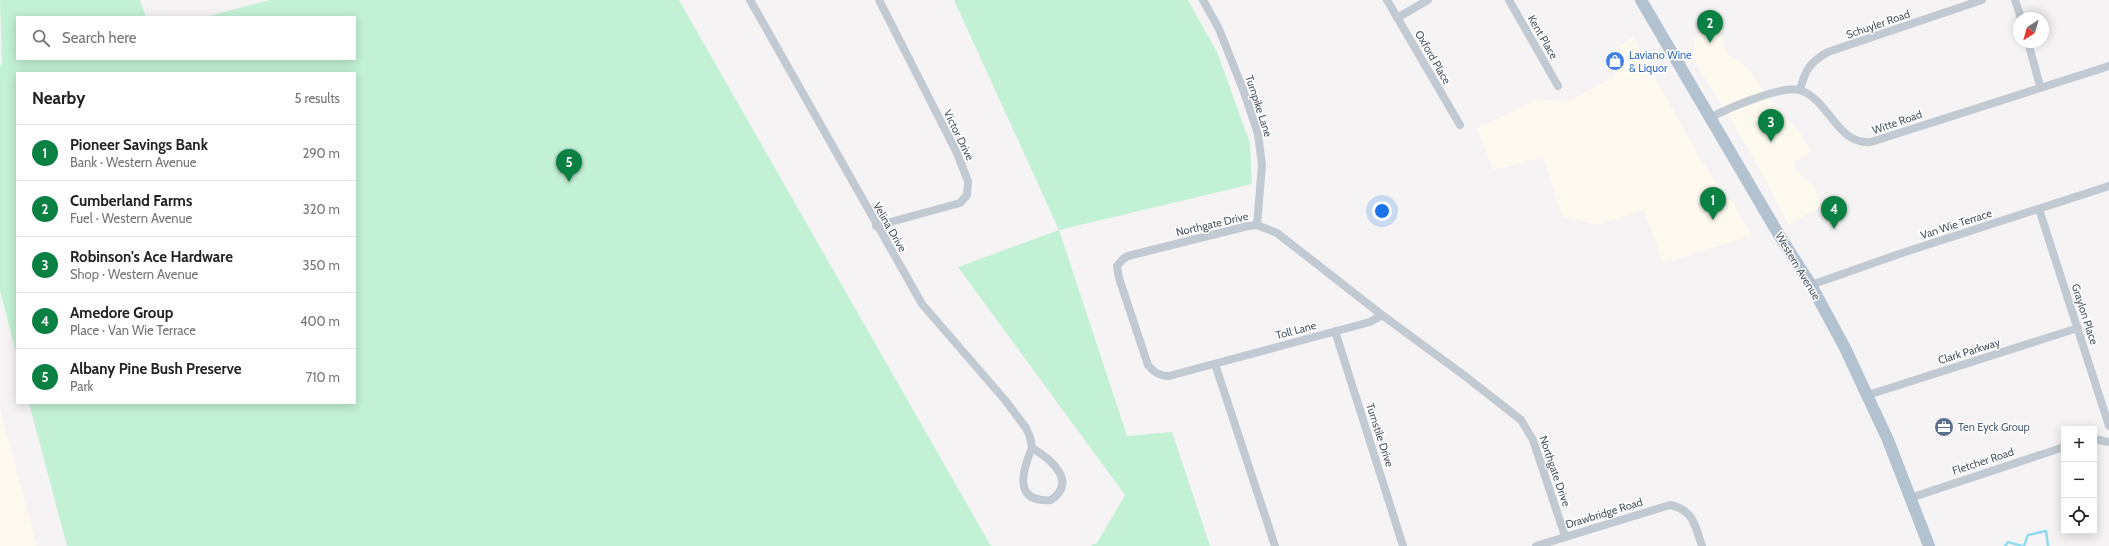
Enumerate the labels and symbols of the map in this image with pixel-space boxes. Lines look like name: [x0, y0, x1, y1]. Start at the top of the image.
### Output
street label: Schuyler Road: [1844, 7, 1912, 41]
pin: 2: [1697, 10, 1723, 43]
north arrow: [2013, 12, 2049, 48]
street label: Kent Place: [1525, 13, 1561, 62]
street label: Oxford Place: [1412, 28, 1454, 87]
place label: Laviano Wine & Liquor: [1629, 48, 1692, 75]
shop icon: Laviano Wine & Liquor: [1604, 50, 1626, 72]
street label: Turnpike Lane: [1242, 73, 1276, 139]
street label: Victor Drive: [941, 107, 977, 163]
street label: Witte Road: [1870, 107, 1924, 137]
pin: 3: [1758, 109, 1784, 142]
pin: 5: [556, 149, 582, 182]
pin: 1: [1700, 187, 1726, 220]
pin: 4: [1821, 196, 1847, 229]
street label: Velina Drive: [870, 200, 910, 255]
your location: [1372, 201, 1392, 221]
street label: Van Wie Terrace: [1919, 206, 1994, 242]
street label: Northgate Drive: [1174, 209, 1250, 239]
street label: Western Avenue: [1772, 230, 1824, 303]
street label: Graylon Place: [2069, 282, 2102, 347]
street label: Toll Lane: [1274, 318, 1318, 342]
street label: Clark Parkway: [1936, 335, 2002, 367]
street label: Turnstile Drive: [1363, 401, 1397, 469]
office icon: Ten Eyck Group: [1933, 416, 1955, 438]
place label: Ten Eyck Group: [1958, 420, 2030, 434]
street label: Northgate Drive: [1536, 434, 1574, 509]
street label: Fletcher Road: [1950, 444, 2016, 478]
street label: Drawbridge Road: [1564, 495, 1644, 531]

